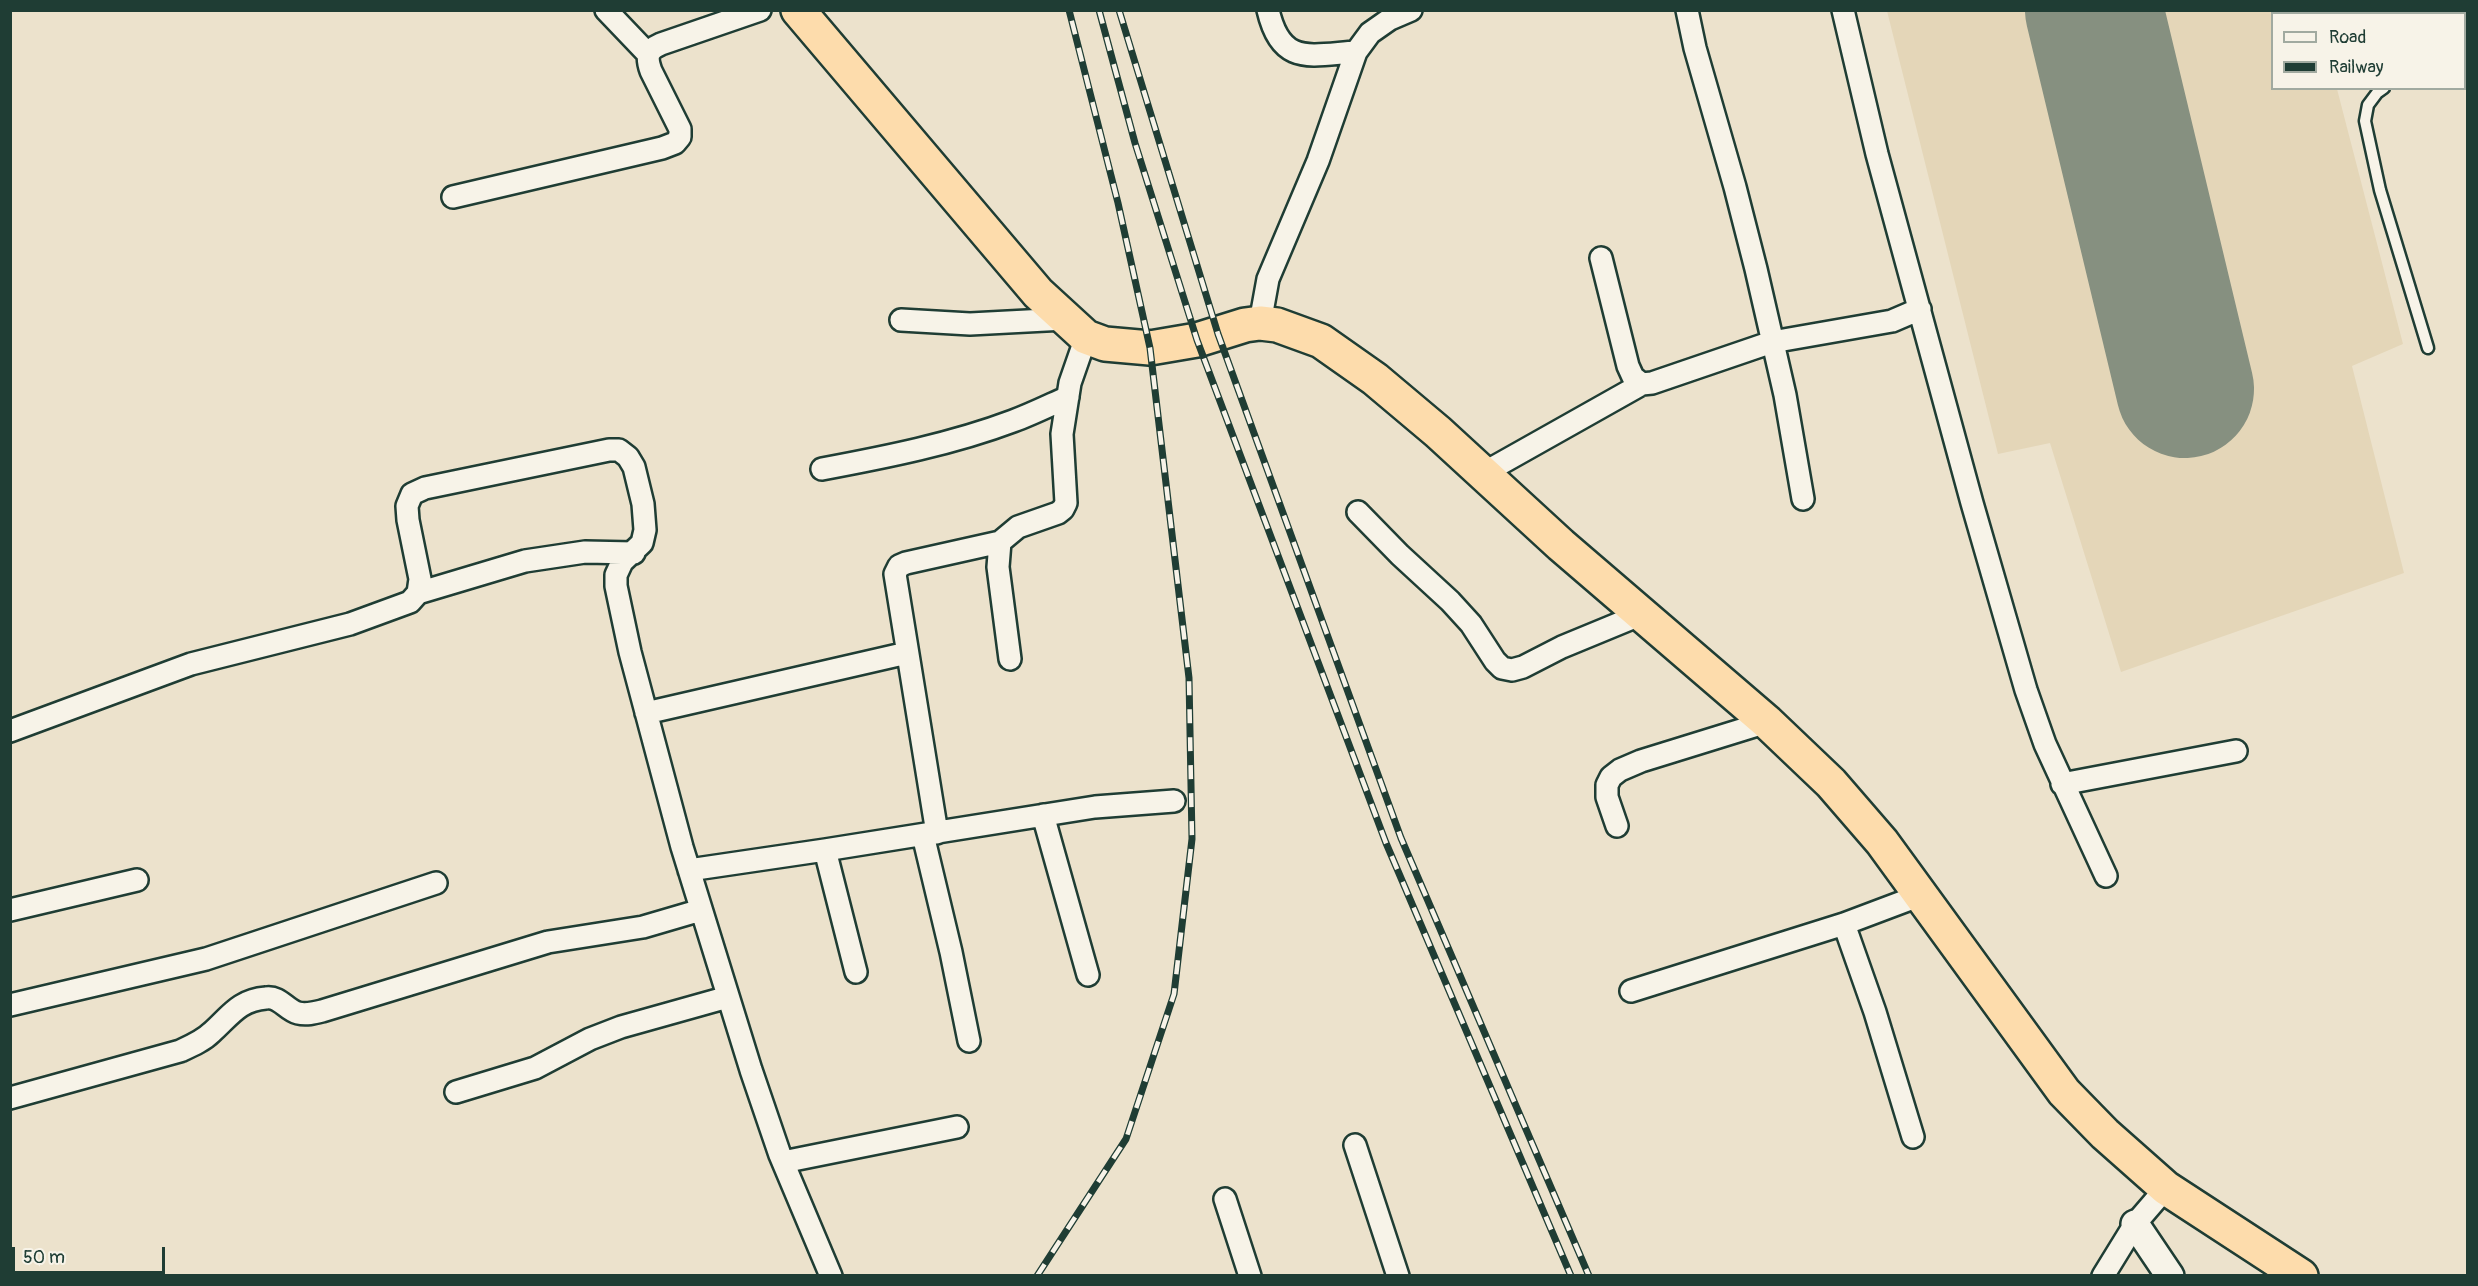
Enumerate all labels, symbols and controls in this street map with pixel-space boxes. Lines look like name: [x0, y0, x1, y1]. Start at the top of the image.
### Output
legend: [2271, 12, 2466, 90]
text: Road: [2329, 26, 2366, 49]
text: Railway: [2329, 56, 2384, 79]
scale bar: [15, 1235, 168, 1273]
text: 50 m: [23, 1246, 65, 1269]

